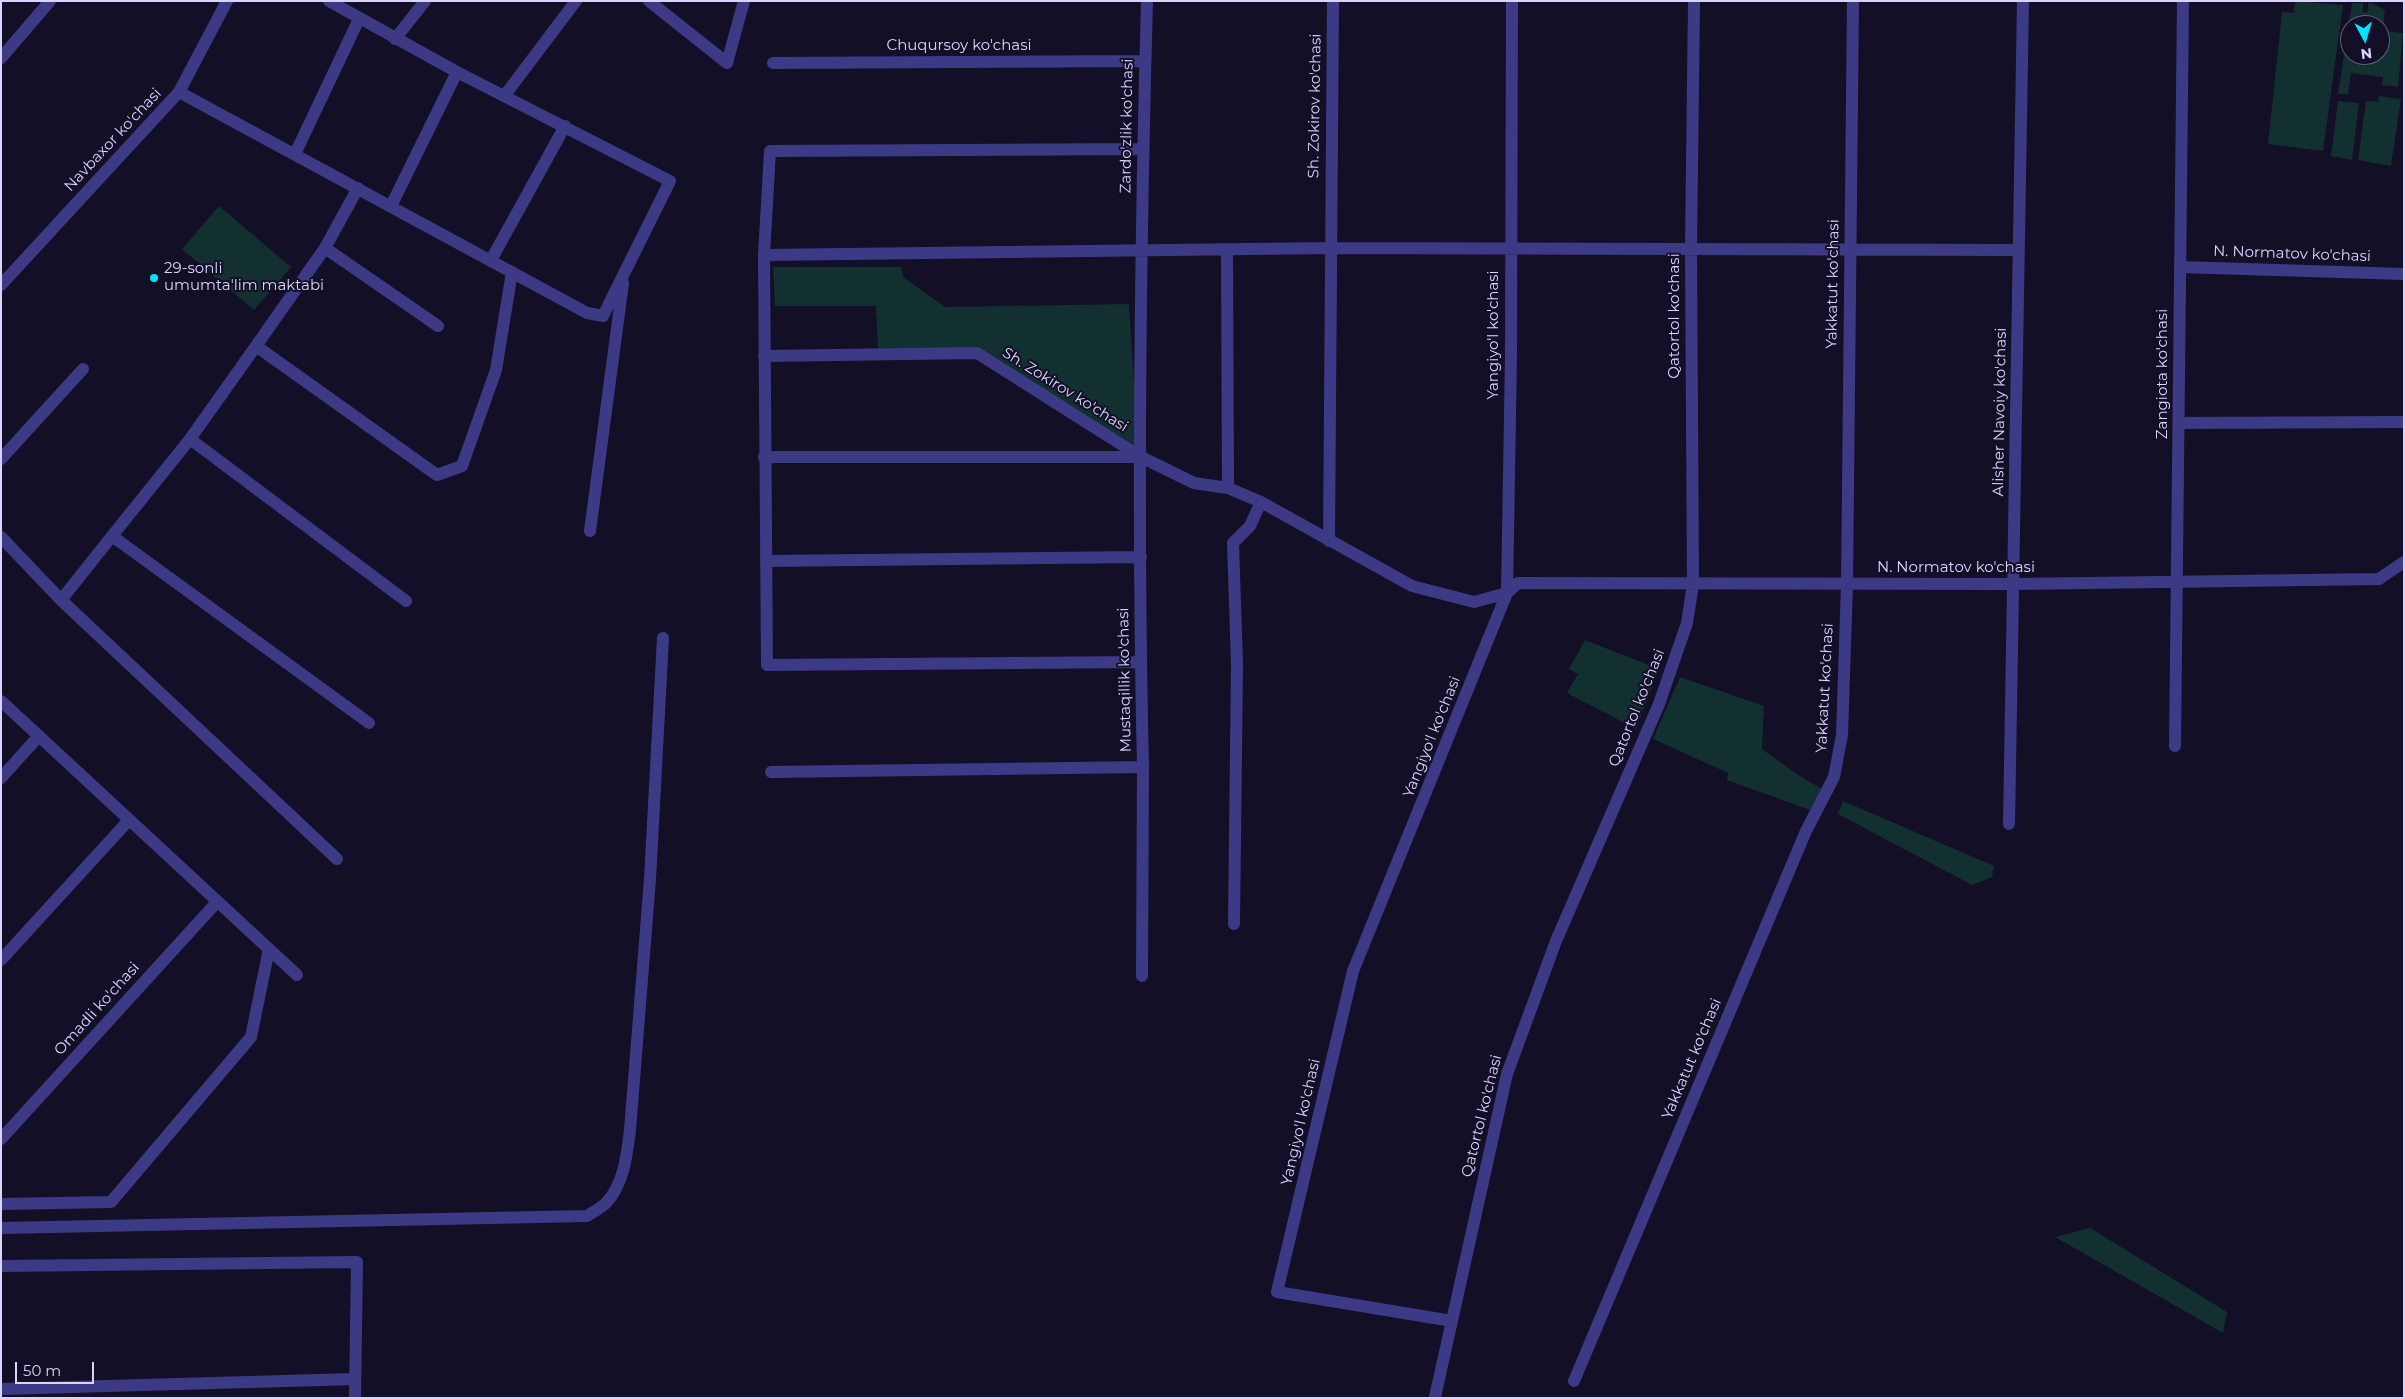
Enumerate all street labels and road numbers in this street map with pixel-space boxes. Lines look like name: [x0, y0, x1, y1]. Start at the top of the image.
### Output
street label: Sh. Zokirov ko'chasi: [1305, 33, 1325, 179]
street label: Chuqursoy ko'chasi: [887, 37, 1031, 55]
street label: Zardo'zlik ko'chasi: [1117, 58, 1137, 194]
street label: Navbaxor ko'chasi: [61, 85, 165, 195]
street label: Yakkatut ko'chasi: [1823, 219, 1843, 349]
street label: N. Normatov ko'chasi: [2213, 242, 2371, 266]
street label: Qatortol ko'chasi: [1666, 253, 1684, 379]
street label: Yangiyo'l ko'chasi: [1485, 270, 1503, 400]
street label: Zangiota ko'chasi: [2154, 309, 2172, 439]
street label: Alisher Navoiy ko'chasi: [1990, 327, 2010, 497]
street label: Sh. Zokirov ko'chasi: [999, 344, 1131, 436]
street label: N. Normatov ko'chasi: [1877, 559, 2035, 577]
street label: Mustaqillik ko'chasi: [1115, 607, 1135, 753]
street label: Yakkatut ko'chasi: [1813, 623, 1837, 753]
street label: Qatortol ko'chasi: [1605, 647, 1669, 769]
street label: Yangiyo'l ko'chasi: [1399, 674, 1465, 800]
street label: Omadli ko'chasi: [51, 959, 143, 1059]
street label: Yakkatut ko'chasi: [1658, 996, 1726, 1122]
street label: Qatortol ko'chasi: [1458, 1053, 1506, 1179]
street label: Yangiyo'l ko'chasi: [1278, 1057, 1324, 1187]

